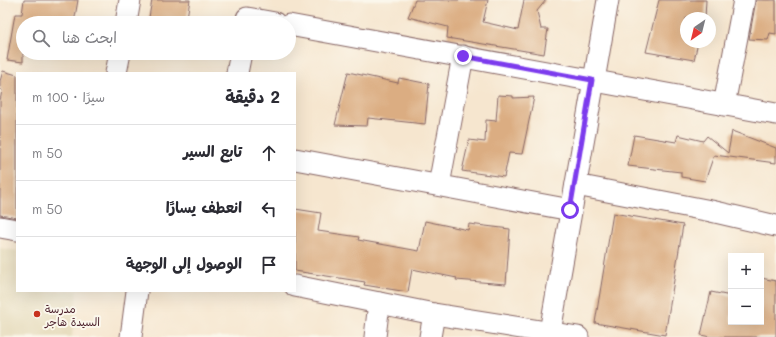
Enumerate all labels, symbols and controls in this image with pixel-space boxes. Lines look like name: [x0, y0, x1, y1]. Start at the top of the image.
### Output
north arrow: [680, 12, 716, 48]
search box: [16, 16, 296, 60]
icon: search: [30, 27, 52, 49]
text: ابحث هنا: [62, 27, 117, 47]
route end: [454, 47, 472, 65]
text: 2 دقيقة: [225, 85, 280, 107]
text: سيرًا · 100 m: [32, 88, 105, 105]
text: تابع السير: [183, 141, 242, 161]
icon: ahead: [258, 142, 280, 164]
text: 50 m: [32, 144, 62, 161]
text: انعطف يسارًا: [166, 197, 242, 217]
icon: left: [258, 198, 280, 220]
text: 50 m: [32, 200, 62, 217]
route start: [561, 201, 579, 219]
text: الوصول إلى الوجهة: [126, 253, 242, 273]
map controls: [728, 253, 764, 325]
button: +: [728, 253, 764, 289]
icon: arrive: [258, 254, 280, 276]
button: −: [728, 289, 764, 325]
place label: مدرسة السيدة هاجر: [44, 301, 100, 329]
marker: مدرسة السيدة هاجر: [32, 309, 42, 319]

